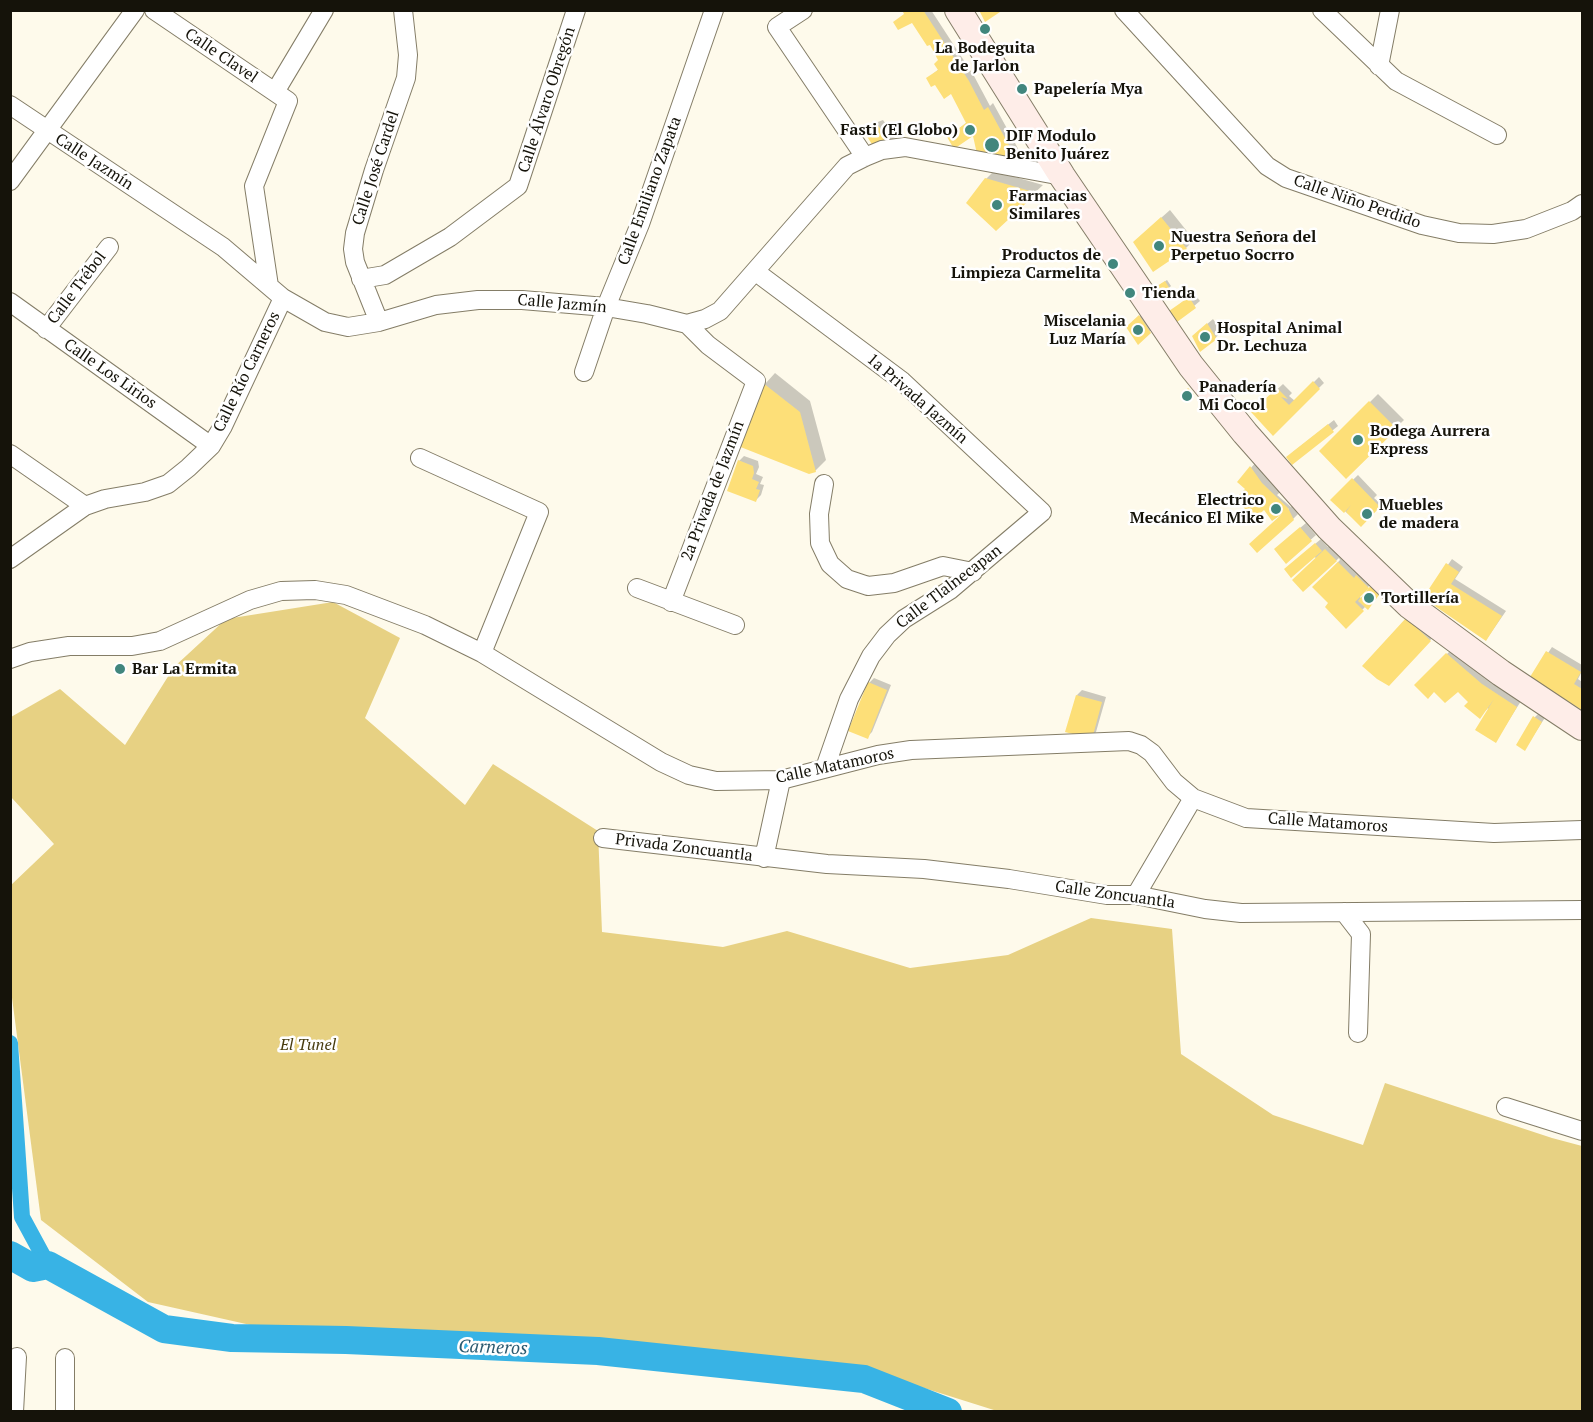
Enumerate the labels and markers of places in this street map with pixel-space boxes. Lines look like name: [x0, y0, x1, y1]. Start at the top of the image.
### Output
marker: La Bodeguita de Jarlon: [978, 22, 992, 36]
place label: La Bodeguita de Jarlon: [935, 38, 1035, 76]
place label: Papelería Mya: [1034, 79, 1143, 99]
marker: Papelería Mya: [1015, 82, 1029, 96]
place label: Fasti (El Globo): [840, 120, 958, 140]
marker: Fasti (El Globo): [963, 123, 977, 137]
place label: DIF Modulo Benito Juárez: [1006, 126, 1109, 164]
marker: DIF Modulo Benito Juárez: [983, 136, 1001, 154]
place label: Farmacias Similares: [1009, 186, 1087, 224]
marker: Farmacias Similares: [990, 198, 1004, 212]
place label: Nuestra Señora del Perpetuo Socrro: [1171, 227, 1316, 265]
marker: Nuestra Señora del Perpetuo Socrro: [1152, 239, 1166, 253]
place label: Productos de Limpieza Carmelita: [951, 245, 1101, 283]
marker: Productos de Limpieza Carmelita: [1106, 257, 1120, 271]
place label: Tienda: [1142, 283, 1195, 303]
marker: Tienda: [1123, 286, 1137, 300]
place label: Miscelania Luz María: [1044, 311, 1126, 349]
place label: Hospital Animal Dr. Lechuza: [1217, 318, 1342, 356]
marker: Miscelania Luz María: [1131, 323, 1145, 337]
marker: Hospital Animal Dr. Lechuza: [1198, 330, 1212, 344]
place label: Panadería Mi Cocol: [1199, 377, 1277, 415]
marker: Panadería Mi Cocol: [1180, 389, 1194, 403]
place label: Bodega Aurrera Express: [1370, 421, 1490, 459]
marker: Bodega Aurrera Express: [1351, 433, 1365, 447]
place label: Electrico Mecánico El Mike: [1130, 490, 1264, 528]
place label: Muebles de madera: [1379, 495, 1459, 533]
marker: Electrico Mecánico El Mike: [1269, 502, 1283, 516]
marker: Muebles de madera: [1360, 507, 1374, 521]
place label: Tortillería: [1381, 588, 1459, 608]
marker: Tortillería: [1362, 591, 1376, 605]
place label: Bar La Ermita: [132, 659, 237, 679]
marker: Bar La Ermita: [113, 662, 127, 676]

